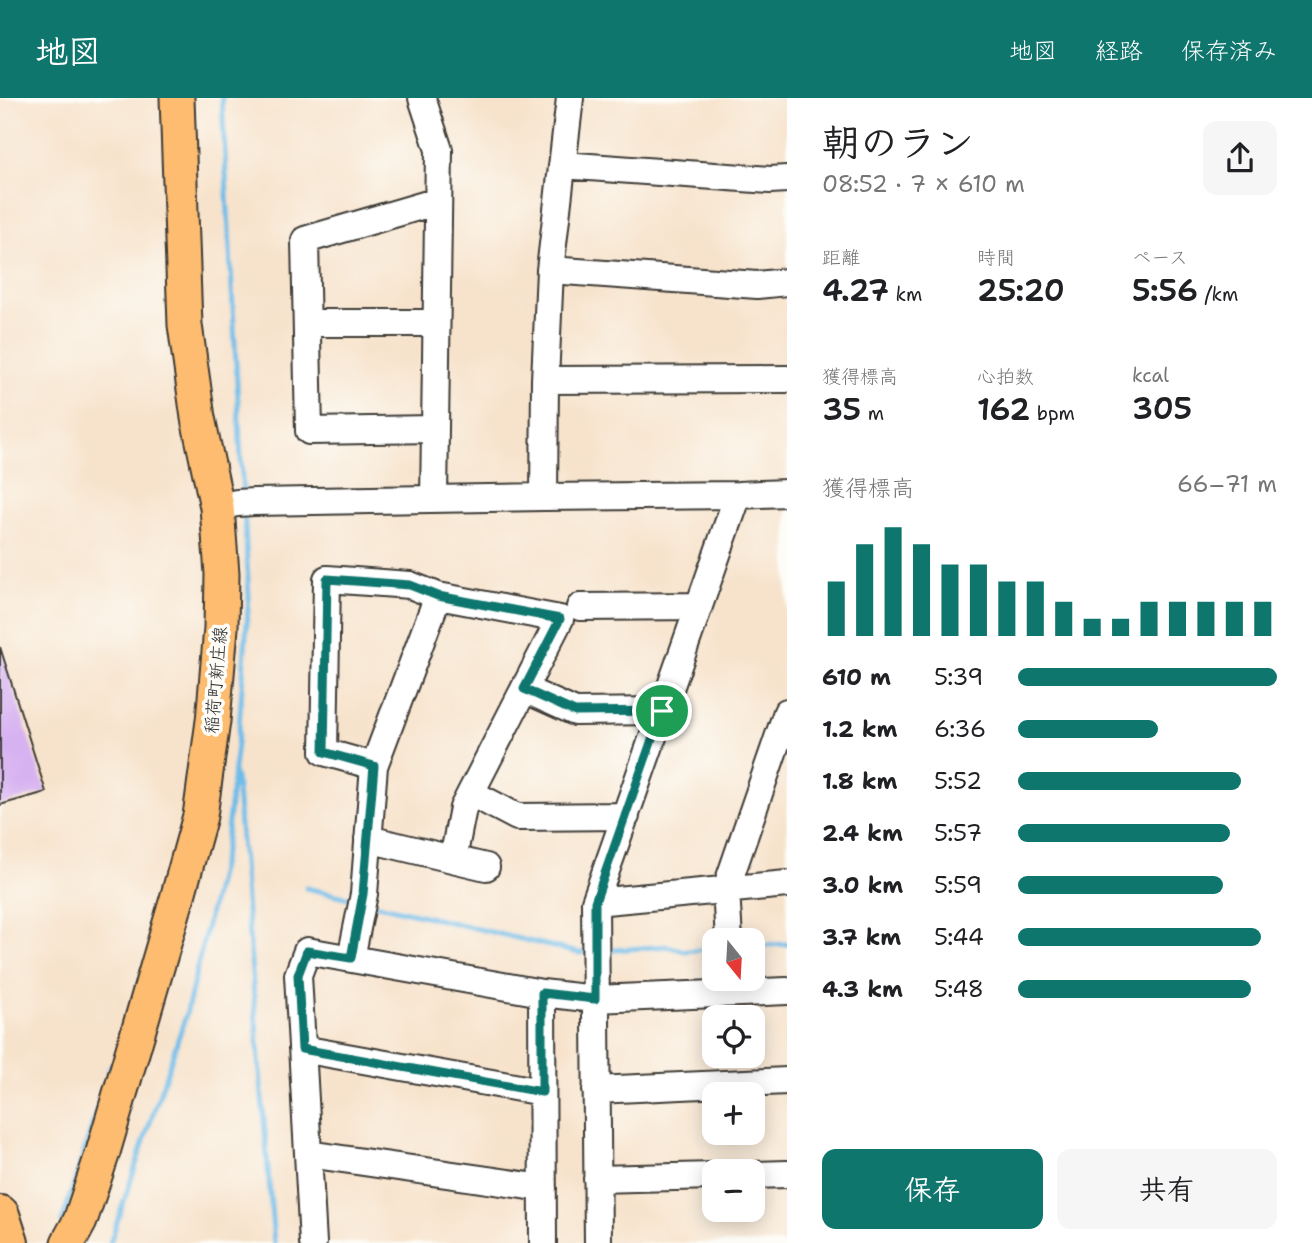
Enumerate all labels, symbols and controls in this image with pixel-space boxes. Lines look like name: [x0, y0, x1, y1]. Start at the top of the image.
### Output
text: 地図: [35, 29, 101, 74]
text: 地図: [1009, 35, 1057, 67]
text: 経路: [1095, 35, 1143, 67]
text: 保存済み: [1181, 35, 1277, 67]
text: 朝のラン: [822, 117, 974, 168]
button: share: [1203, 121, 1277, 195]
text: 08:52 · 7 × 610 m: [822, 169, 1025, 199]
text: 距離: [822, 245, 860, 270]
text: 時間: [977, 245, 1015, 270]
text: ペース: [1132, 245, 1188, 270]
text: 4.27: [822, 270, 889, 311]
text: 25:20: [977, 270, 1065, 311]
text: 5:56: [1132, 270, 1198, 311]
text: km: [889, 282, 923, 307]
text: /km: [1198, 282, 1238, 307]
text: kcal: [1132, 363, 1169, 388]
text: 獲得標高: [822, 364, 898, 389]
text: 心拍数: [977, 364, 1034, 389]
text: 305: [1132, 388, 1192, 429]
text: 35: [822, 389, 861, 430]
text: 162: [977, 389, 1030, 430]
text: m: [861, 401, 884, 426]
text: bpm: [1030, 401, 1075, 426]
text: 66–71 m: [1177, 469, 1277, 499]
text: 獲得標高: [822, 473, 914, 503]
street label: 稲荷町新庄線: [199, 625, 233, 735]
text: 610 m: [822, 662, 891, 692]
text: 5:39: [934, 662, 983, 692]
pin: [632, 681, 692, 741]
icon: arrive: [643, 692, 681, 730]
text: 1.2 km: [822, 714, 898, 744]
text: 6:36: [934, 714, 986, 744]
text: 1.8 km: [822, 766, 897, 796]
text: 5:52: [934, 766, 982, 796]
text: 2.4 km: [822, 818, 903, 848]
text: 5:57: [934, 818, 982, 848]
text: 3.0 km: [822, 870, 903, 900]
text: 5:59: [934, 870, 982, 900]
text: 3.7 km: [822, 922, 901, 952]
text: 5:44: [934, 922, 984, 952]
north arrow: [702, 928, 765, 990]
map controls: [702, 928, 765, 1222]
text: 4.3 km: [822, 974, 903, 1004]
text: 5:48: [934, 974, 984, 1004]
button: locate: [702, 1005, 765, 1068]
button: +: [702, 1082, 765, 1145]
button: 保存: [822, 1149, 1043, 1229]
button: 共有: [1057, 1149, 1277, 1229]
button: −: [702, 1159, 765, 1222]

